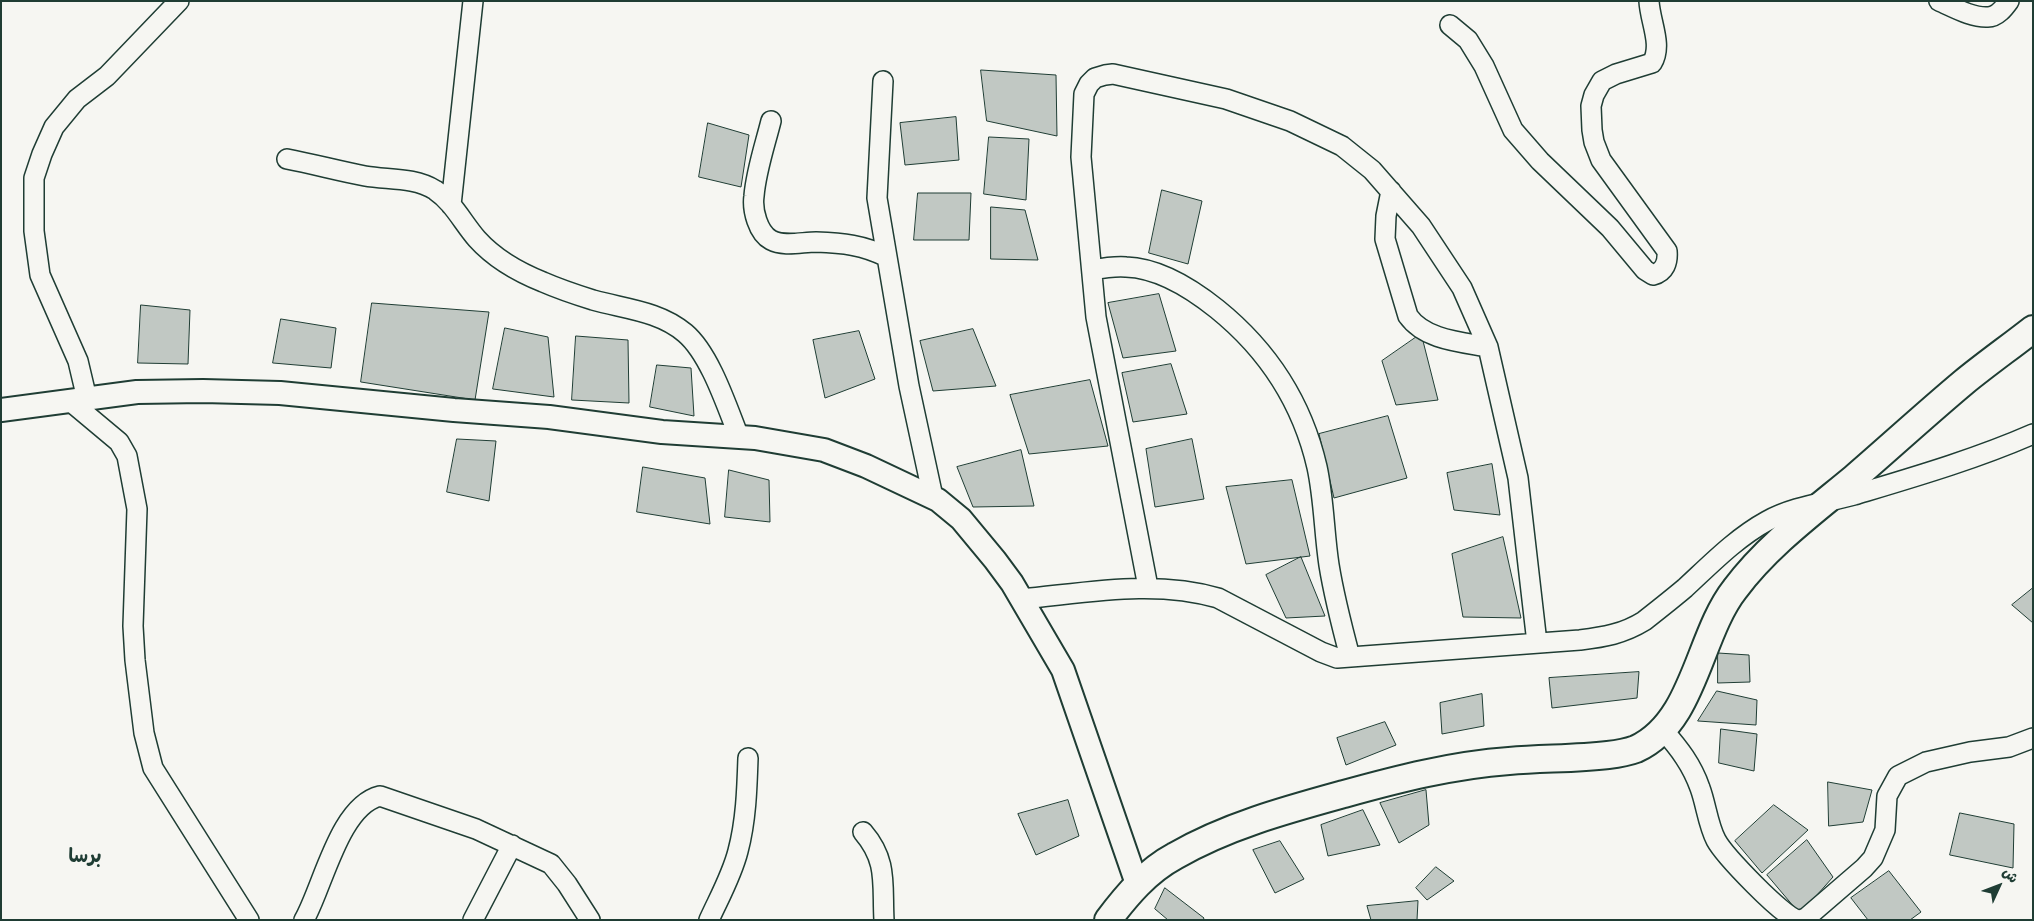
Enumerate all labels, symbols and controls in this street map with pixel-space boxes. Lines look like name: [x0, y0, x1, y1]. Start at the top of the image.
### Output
district label: برسا: [68, 847, 102, 869]
north arrow: [1974, 861, 2024, 911]
text: ش: [1998, 864, 2022, 888]

